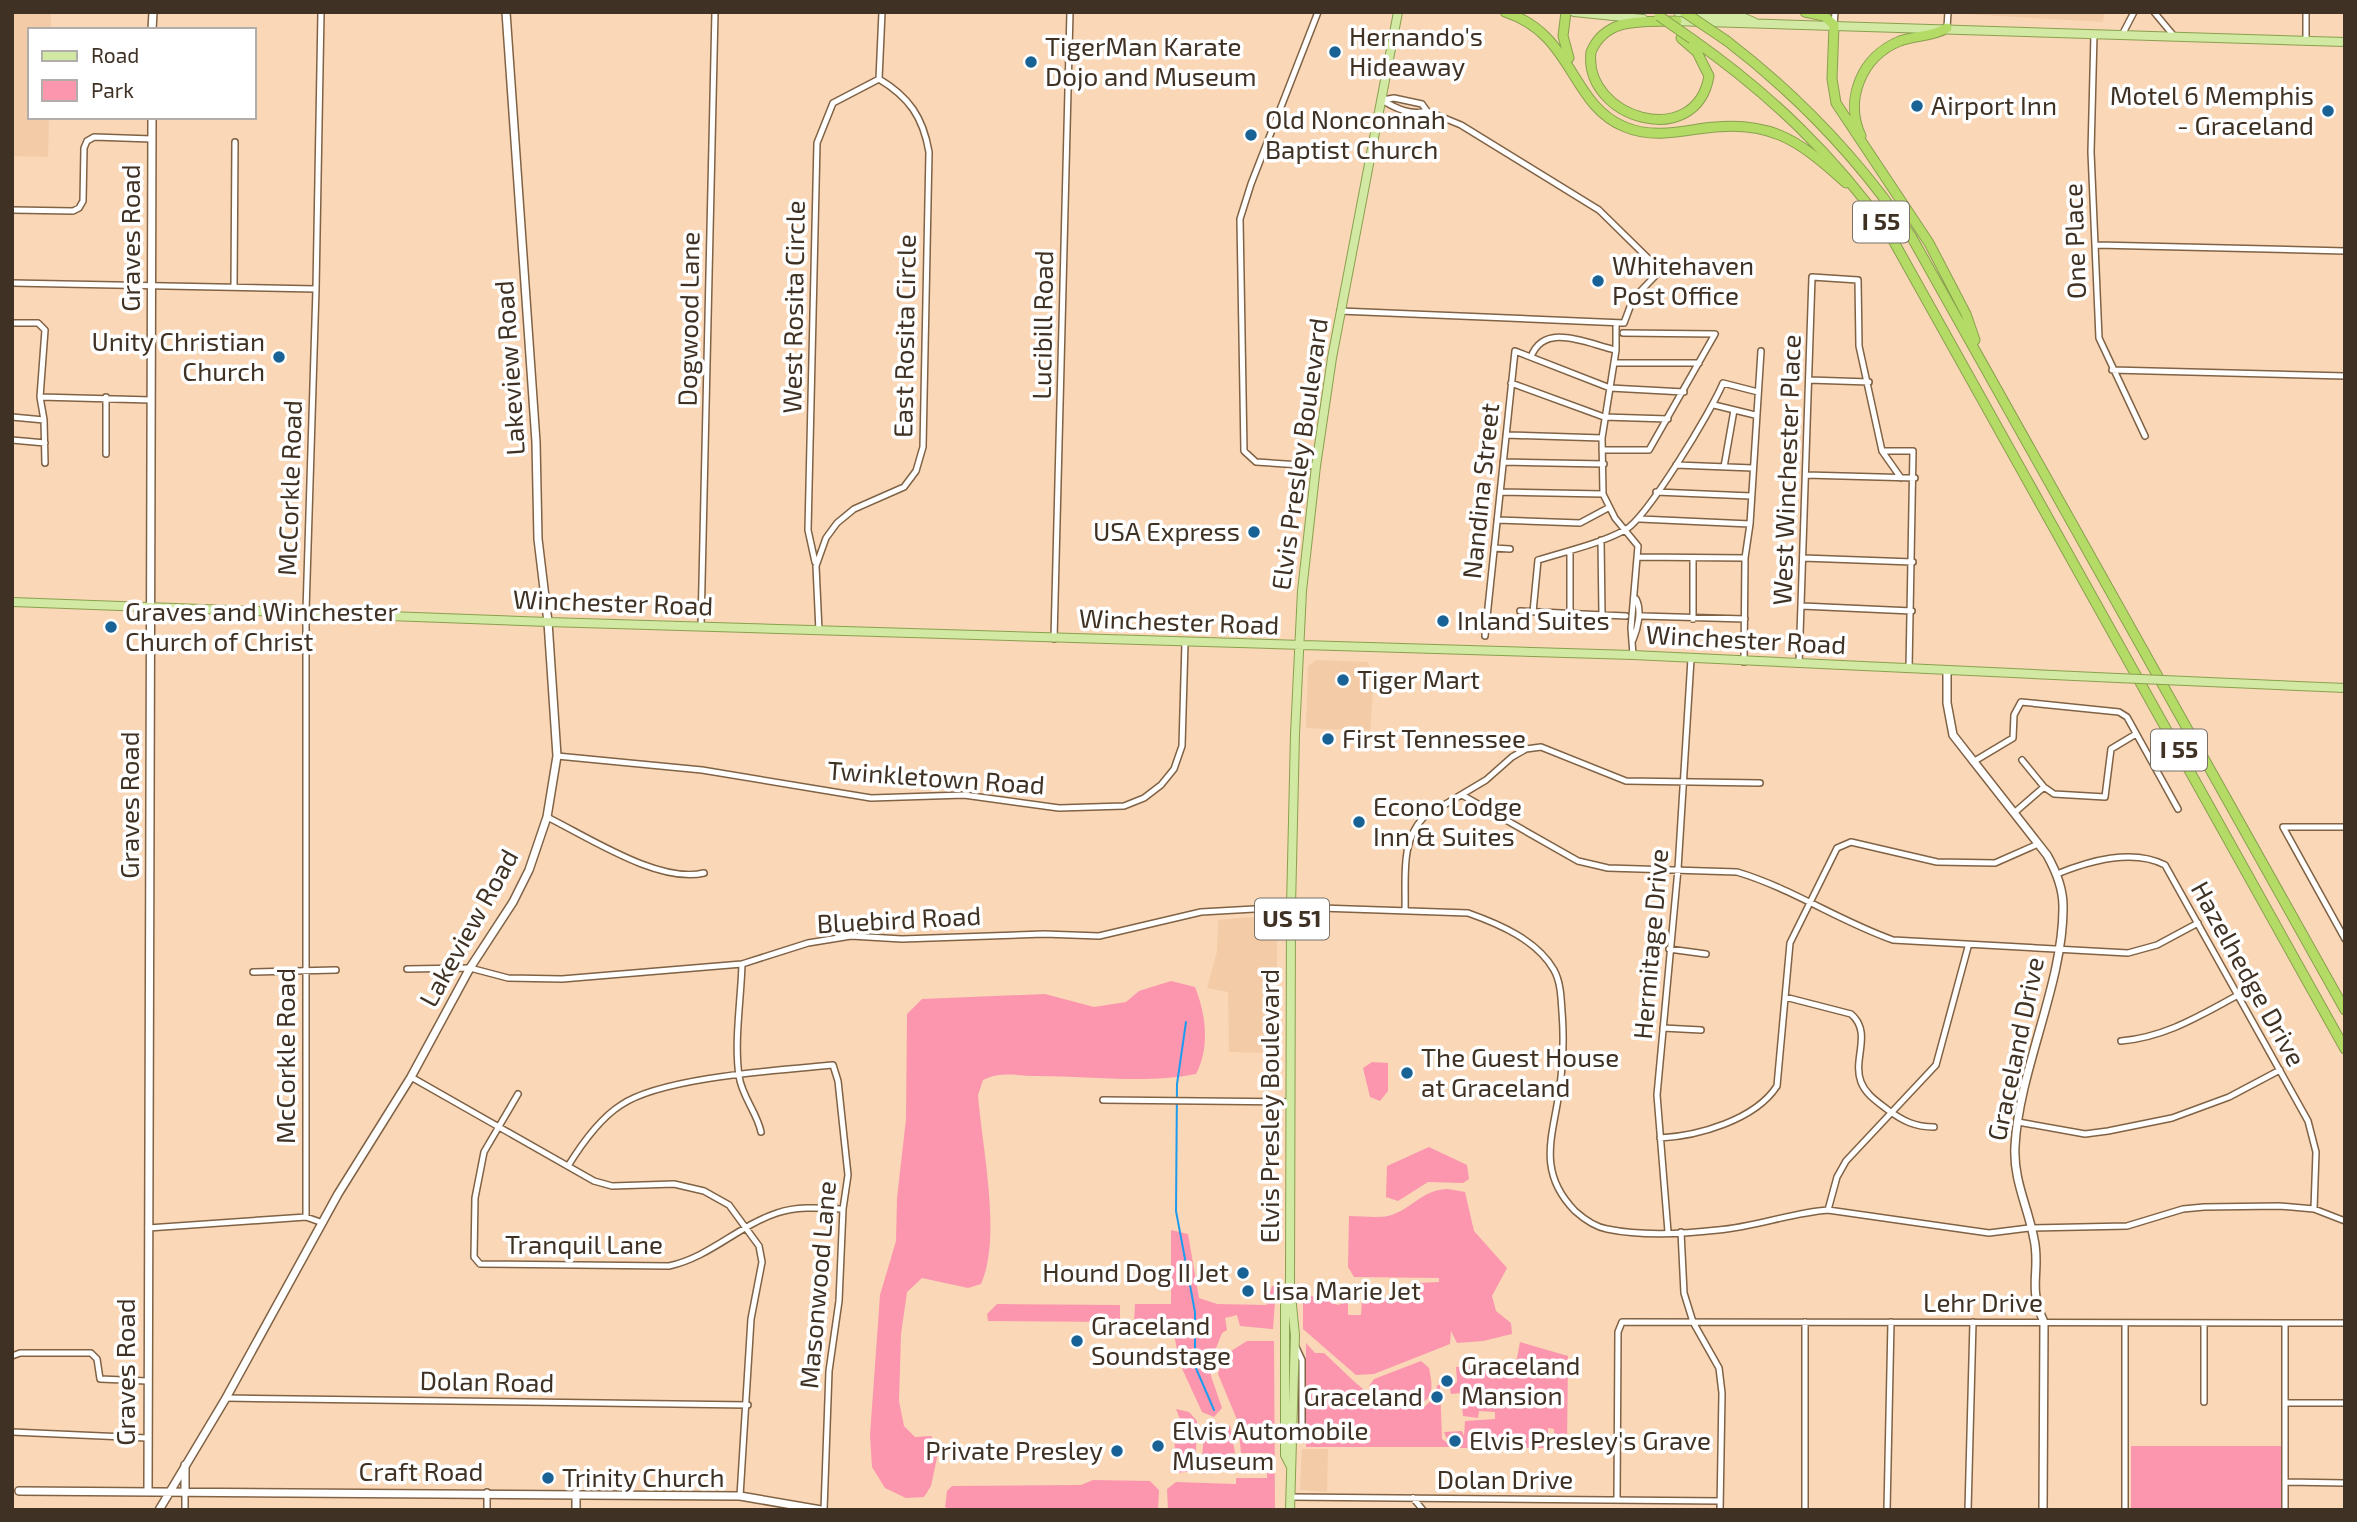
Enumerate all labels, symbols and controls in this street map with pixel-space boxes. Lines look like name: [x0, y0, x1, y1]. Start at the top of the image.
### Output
place label: Hernando's Hideaway: [1349, 20, 1483, 81]
legend: [28, 28, 256, 119]
place label: TigerMan Karate Dojo and Museum: [1045, 30, 1257, 91]
text: Road: [91, 42, 139, 67]
marker: Hernando's Hideaway: [1327, 44, 1343, 60]
marker: TigerMan Karate Dojo and Museum: [1023, 54, 1039, 70]
text: Park: [91, 77, 134, 102]
place label: Motel 6 Memphis - Graceland: [2110, 79, 2314, 140]
place label: Airport Inn: [1931, 89, 2057, 120]
marker: Airport Inn: [1909, 98, 1925, 114]
place label: Old Nonconnah Baptist Church: [1265, 103, 1446, 164]
marker: Motel 6 Memphis - Graceland: [2320, 103, 2336, 119]
marker: Old Nonconnah Baptist Church: [1243, 127, 1259, 143]
street label: Graves Road: [114, 164, 145, 312]
street label: One Place: [2056, 183, 2091, 300]
street label: West Rosita Circle: [775, 200, 810, 414]
road number: I 55: [1853, 202, 1909, 243]
street label: Dogwood Lane: [670, 231, 705, 407]
street label: East Rosita Circle: [886, 234, 921, 438]
place label: Whitehaven Post Office: [1612, 249, 1754, 310]
street label: Lucibill Road: [1025, 250, 1058, 400]
marker: Whitehaven Post Office: [1590, 273, 1606, 289]
street label: Lakeview Road: [487, 280, 530, 457]
street label: Elvis Presley Boulevard: [1264, 316, 1333, 592]
place label: Unity Christian Church: [92, 325, 265, 386]
street label: West Winchester Place: [1765, 334, 1806, 606]
marker: Unity Christian Church: [271, 349, 287, 365]
street label: McCorkle Road: [270, 399, 307, 576]
street label: Nandina Street: [1455, 401, 1504, 580]
place label: USA Express: [1093, 515, 1240, 546]
marker: USA Express: [1246, 524, 1262, 540]
street label: Winchester Road: [512, 583, 714, 620]
place label: Graves and Winchester Church of Christ: [125, 595, 398, 656]
street label: Winchester Road: [1078, 602, 1280, 639]
place label: Inland Suites: [1457, 604, 1610, 635]
marker: Inland Suites: [1435, 613, 1451, 629]
street label: Winchester Road: [1645, 618, 1847, 659]
marker: Graves and Winchester Church of Christ: [103, 619, 119, 635]
place label: Tiger Mart: [1357, 663, 1480, 694]
marker: Tiger Mart: [1335, 672, 1351, 688]
place label: First Tennessee: [1342, 722, 1526, 753]
road number: I 55: [2151, 730, 2207, 770]
street label: Graves Road: [113, 731, 144, 879]
marker: First Tennessee: [1320, 731, 1336, 747]
street label: Twinkletown Road: [826, 753, 1046, 800]
place label: Econo Lodge Inn & Suites: [1373, 790, 1522, 851]
marker: Econo Lodge Inn & Suites: [1351, 814, 1367, 830]
street label: Lakeview Road: [412, 843, 524, 1011]
street label: Hermitage Drive: [1626, 847, 1673, 1040]
street label: Hazelhedge Drive: [2186, 875, 2313, 1071]
road number: US 51: [1255, 898, 1329, 939]
street label: Bluebird Road: [816, 899, 982, 938]
street label: Graceland Drive: [1980, 954, 2049, 1143]
street label: McCorkle Road: [269, 968, 300, 1144]
street label: Elvis Presley Boulevard: [1253, 969, 1284, 1243]
place label: The Guest House at Graceland: [1421, 1041, 1619, 1102]
marker: The Guest House at Graceland: [1399, 1065, 1415, 1081]
street label: Masonwood Lane: [792, 1180, 841, 1390]
street label: Tranquil Lane: [505, 1228, 663, 1259]
place label: Hound Dog II Jet: [1042, 1256, 1229, 1287]
marker: Hound Dog II Jet: [1235, 1265, 1251, 1281]
place label: Lisa Marie Jet: [1262, 1274, 1421, 1305]
marker: Lisa Marie Jet: [1240, 1283, 1256, 1299]
street label: Lehr Drive: [1923, 1286, 2043, 1317]
street label: Graves Road: [109, 1298, 140, 1446]
place label: Graceland Soundstage: [1091, 1309, 1231, 1370]
marker: Graceland Soundstage: [1069, 1333, 1085, 1349]
place label: Graceland Mansion: [1461, 1349, 1581, 1410]
street label: Dolan Road: [419, 1364, 555, 1397]
marker: Graceland Mansion: [1439, 1373, 1455, 1389]
place label: Graceland: [1304, 1380, 1423, 1411]
marker: Graceland: [1429, 1389, 1445, 1405]
place label: Elvis Automobile Museum: [1172, 1414, 1368, 1475]
place label: Elvis Presley's Grave: [1469, 1424, 1711, 1455]
marker: Elvis Presley's Grave: [1447, 1433, 1463, 1449]
place label: Private Presley: [925, 1434, 1103, 1465]
marker: Elvis Automobile Museum: [1150, 1438, 1166, 1454]
marker: Private Presley: [1109, 1443, 1125, 1459]
street label: Craft Road: [359, 1455, 483, 1486]
place label: Trinity Church: [562, 1461, 725, 1492]
street label: Dolan Drive: [1437, 1463, 1573, 1494]
marker: Trinity Church: [540, 1470, 556, 1486]

